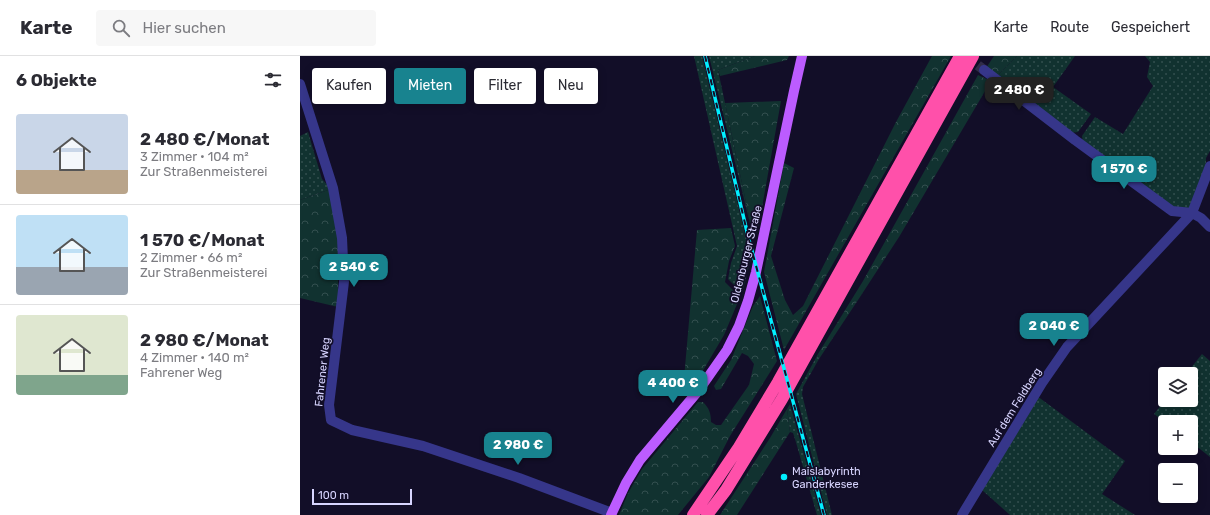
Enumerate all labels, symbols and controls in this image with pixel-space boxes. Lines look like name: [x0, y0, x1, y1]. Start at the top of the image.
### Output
search box: [96, 10, 376, 46]
text: Karte: [20, 16, 72, 39]
icon: search: [110, 17, 132, 39]
text: Hier suchen: [142, 19, 226, 37]
text: Karte: [993, 19, 1028, 36]
text: Route: [1050, 19, 1089, 36]
text: Gespeichert: [1111, 19, 1190, 36]
chip: Kaufen: [312, 68, 386, 104]
chip: Mieten: [394, 68, 466, 104]
chip: Filter: [474, 68, 536, 104]
chip: Neu: [544, 68, 598, 104]
icon: filters: [262, 69, 284, 91]
text: 6 Objekte: [16, 70, 97, 90]
pin: 2 480 €: [982, 77, 1056, 111]
text: 2 480 €: [994, 82, 1044, 97]
text: 2 480 €/Monat: [140, 129, 269, 149]
icon: home: [48, 130, 96, 178]
text: 3 Zimmer · 104 m²: [140, 149, 249, 164]
pin: 1 570 €: [1087, 156, 1161, 190]
text: 1 570 €: [1101, 161, 1147, 176]
text: Zur Straßenmeisterei: [140, 164, 267, 179]
street label: Oldenburger Straße: [728, 204, 765, 304]
text: 1 570 €/Monat: [140, 230, 264, 250]
icon: home: [48, 231, 96, 279]
text: 2 Zimmer · 66 m²: [140, 250, 242, 265]
pin: 2 540 €: [317, 254, 391, 288]
text: 2 540 €: [329, 259, 379, 274]
text: Zur Straßenmeisterei: [140, 265, 267, 280]
pin: 2 040 €: [1017, 313, 1091, 347]
text: 2 040 €: [1029, 318, 1079, 333]
text: 2 980 €/Monat: [140, 330, 269, 350]
icon: home: [48, 331, 96, 379]
street label: Fahrener Weg: [312, 337, 333, 407]
text: 4 Zimmer · 140 m²: [140, 350, 249, 365]
text: Fahrener Weg: [140, 365, 222, 380]
street label: Auf dem Feldberg: [985, 365, 1044, 449]
map controls: [1158, 367, 1198, 503]
button: layers: [1158, 367, 1198, 407]
pin: 4 400 €: [636, 370, 710, 404]
text: 4 400 €: [647, 375, 699, 390]
button: +: [1158, 415, 1198, 455]
pin: 2 980 €: [481, 432, 555, 466]
text: 2 980 €: [493, 437, 543, 452]
button: −: [1158, 463, 1198, 503]
place label: Maislabyrinth Ganderkesee: [792, 465, 861, 491]
marker: Maislabyrinth Ganderkesee: [779, 472, 789, 482]
scale bar: [312, 487, 412, 506]
text: 100 m: [318, 489, 349, 502]

